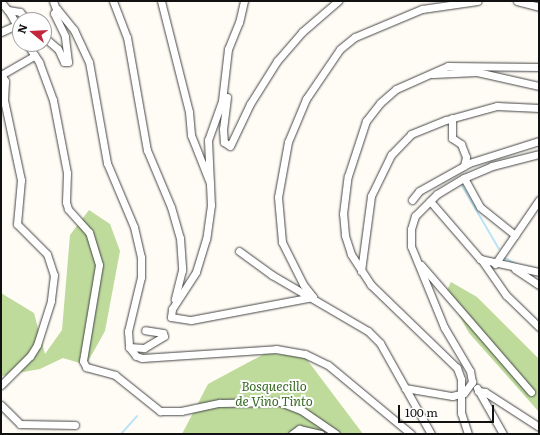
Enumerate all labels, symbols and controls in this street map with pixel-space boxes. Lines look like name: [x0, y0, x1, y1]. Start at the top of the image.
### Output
north arrow: [12, 12, 52, 52]
text: N: [13, 22, 31, 35]
park label: Bosquecillo de Vino Tinto: [235, 379, 313, 410]
scale bar: [400, 397, 496, 423]
text: 100 m: [405, 403, 438, 421]

